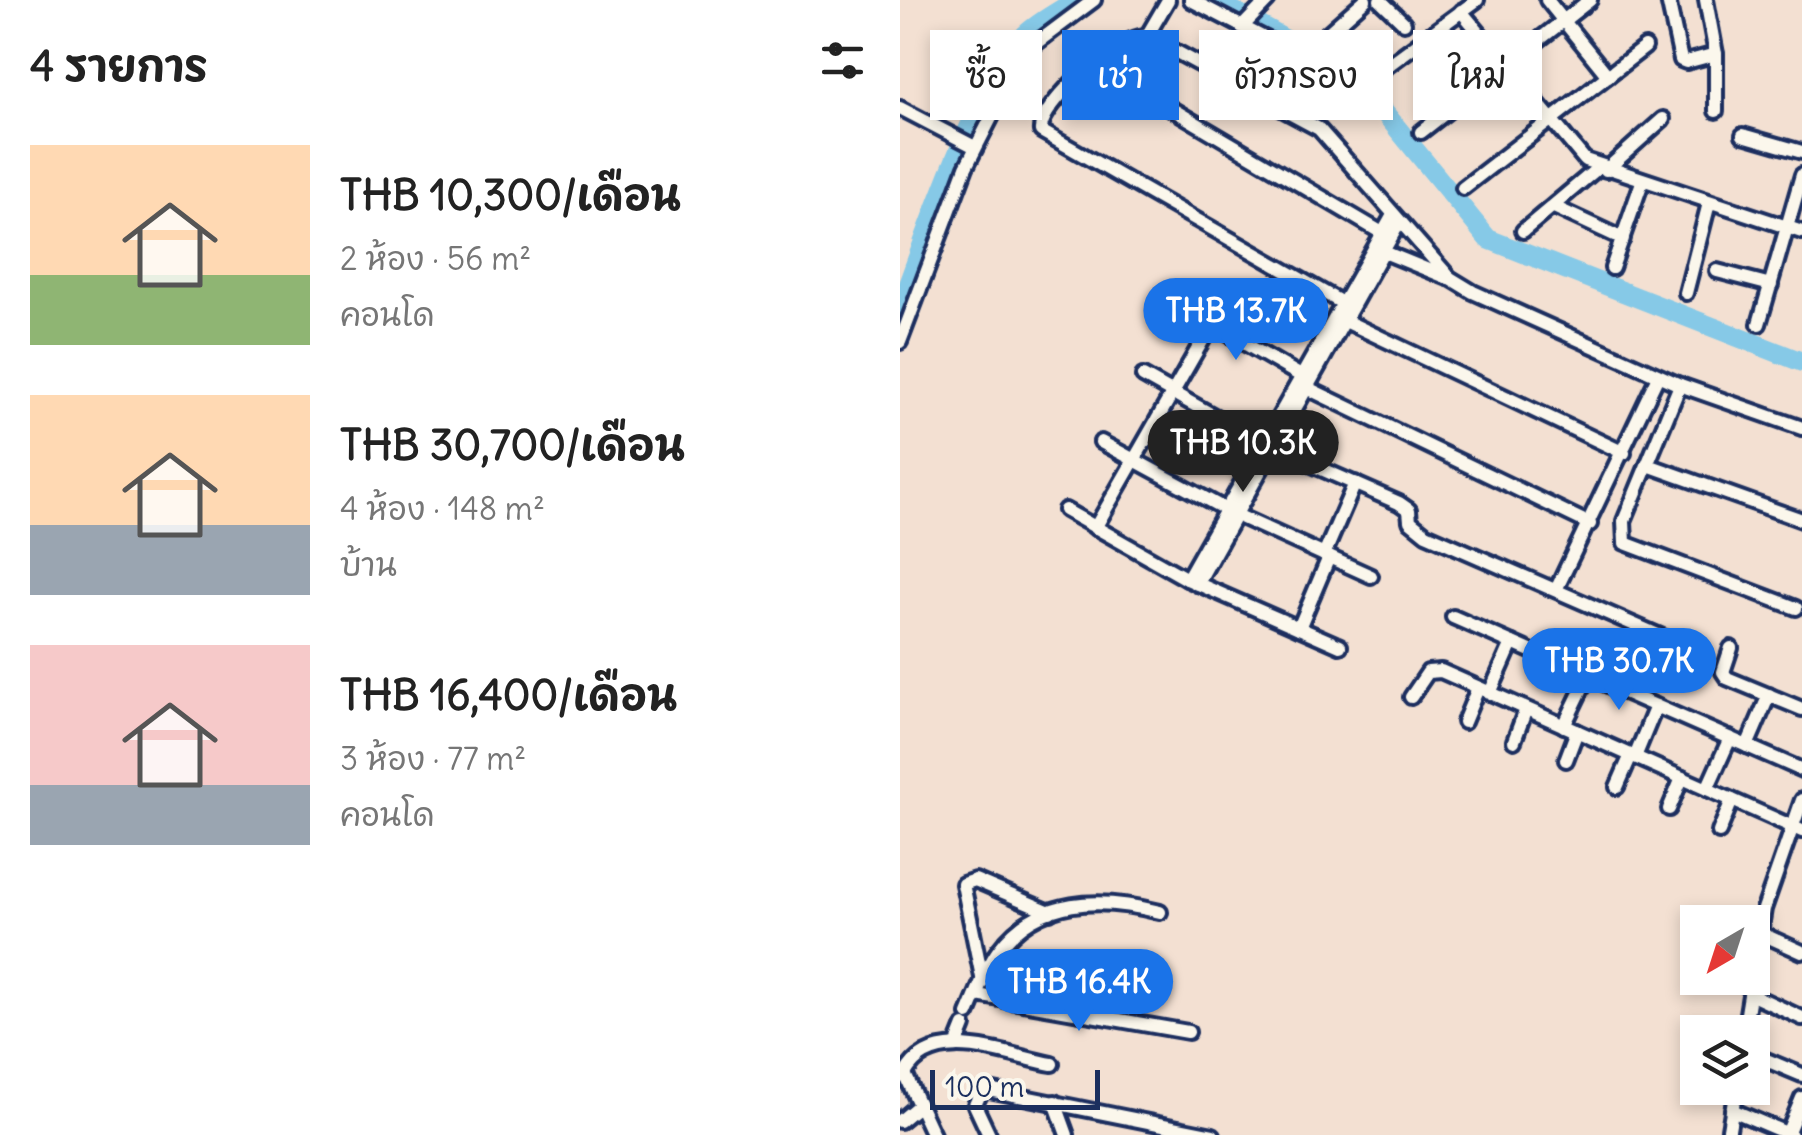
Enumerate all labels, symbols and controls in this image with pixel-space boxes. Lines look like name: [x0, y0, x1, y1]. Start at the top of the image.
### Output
chip: ซื้อ: [930, 30, 1042, 120]
chip: เช่า: [1062, 30, 1179, 120]
chip: ตัวกรอง: [1199, 30, 1393, 120]
chip: ใหม่: [1413, 30, 1542, 120]
icon: filters: [815, 33, 870, 88]
text: 4 รายการ: [30, 40, 208, 92]
text: THB 10,300/เดือน: [340, 169, 681, 221]
icon: home: [110, 185, 230, 305]
text: 2 ห้อง · 56 m²: [340, 238, 531, 279]
pin: THB 13.7K: [1122, 278, 1350, 363]
text: THB 13.7K: [1165, 290, 1307, 331]
text: คอนโด: [340, 294, 434, 335]
pin: THB 10.3K: [1129, 410, 1357, 495]
text: THB 30,700/เดือน: [340, 419, 685, 471]
text: THB 10.3K: [1170, 422, 1316, 463]
icon: home: [110, 435, 230, 555]
text: 4 ห้อง · 148 m²: [340, 488, 545, 529]
text: บ้าน: [340, 544, 397, 585]
pin: THB 30.7K: [1505, 628, 1733, 713]
text: THB 30.7K: [1544, 640, 1694, 681]
text: THB 16,400/เดือน: [340, 669, 677, 721]
icon: home: [110, 685, 230, 805]
text: 3 ห้อง · 77 m²: [340, 738, 526, 779]
text: คอนโด: [340, 794, 434, 835]
north arrow: [1680, 905, 1770, 995]
map controls: [1680, 905, 1770, 1105]
pin: THB 16.4K: [965, 949, 1193, 1034]
text: THB 16.4K: [1007, 961, 1151, 1002]
button: layers: [1680, 1015, 1770, 1105]
scale bar: [930, 1065, 1100, 1110]
text: 100 m: [945, 1069, 1024, 1105]

